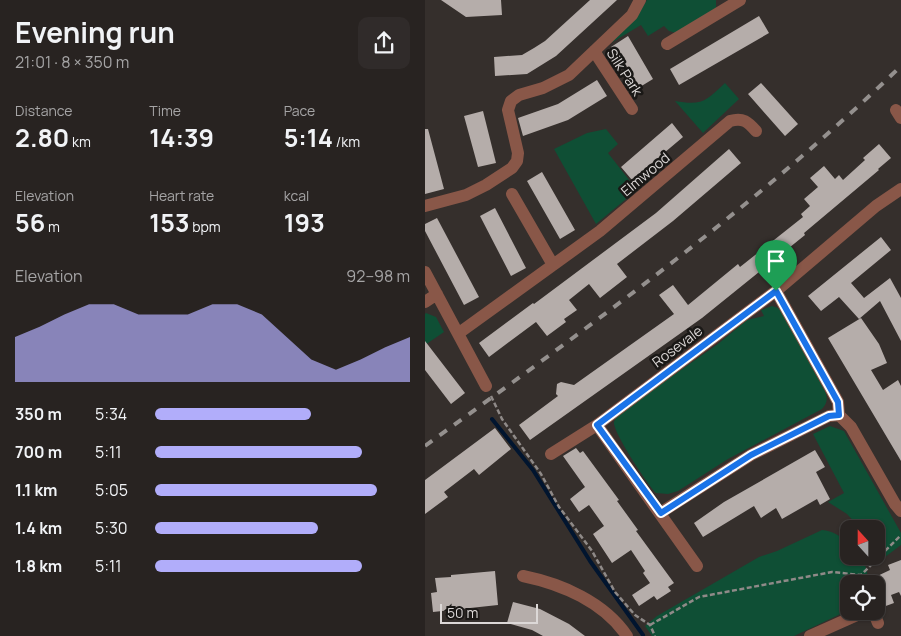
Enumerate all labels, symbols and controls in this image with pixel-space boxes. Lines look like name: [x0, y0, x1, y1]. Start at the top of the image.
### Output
text: Evening run: [15, 13, 175, 51]
button: share: [358, 17, 410, 69]
street label: Silk Park: [603, 45, 648, 100]
text: 21:01 · 8 × 350 m: [15, 51, 129, 73]
text: Distance: [15, 101, 72, 120]
text: Time: [149, 101, 181, 120]
text: Pace: [284, 101, 315, 120]
text: 2.80: [15, 120, 69, 155]
text: 14:39: [149, 120, 214, 155]
text: 5:14: [284, 120, 333, 155]
text: km: [69, 132, 91, 151]
text: /km: [333, 132, 360, 151]
street label: Elmwood: [617, 148, 673, 200]
text: Elevation: [15, 186, 74, 205]
text: Heart rate: [149, 186, 214, 205]
text: kcal: [284, 186, 309, 205]
text: 56: [15, 205, 45, 240]
text: 153: [149, 205, 189, 240]
text: 193: [284, 205, 325, 240]
text: m: [45, 217, 60, 236]
text: bpm: [189, 217, 221, 236]
pin: [755, 240, 797, 291]
icon: arrive: [762, 247, 790, 275]
text: Elevation: [15, 265, 83, 287]
text: 92–98 m: [346, 265, 410, 287]
street label: Rosevale: [648, 321, 706, 371]
text: 350 m: [15, 403, 62, 425]
text: 5:34: [95, 403, 127, 425]
text: 700 m: [15, 441, 62, 463]
text: 5:11: [95, 441, 122, 463]
text: 1.1 km: [15, 479, 58, 501]
text: 5:05: [95, 479, 128, 501]
text: 1.4 km: [15, 517, 62, 539]
text: 5:30: [95, 517, 128, 539]
north arrow: [840, 520, 885, 565]
map controls: [840, 520, 885, 620]
text: 1.8 km: [15, 555, 62, 577]
text: 5:11: [95, 555, 122, 577]
button: locate: [840, 575, 885, 620]
scale bar: [440, 601, 537, 624]
text: 50 m: [447, 603, 478, 622]

